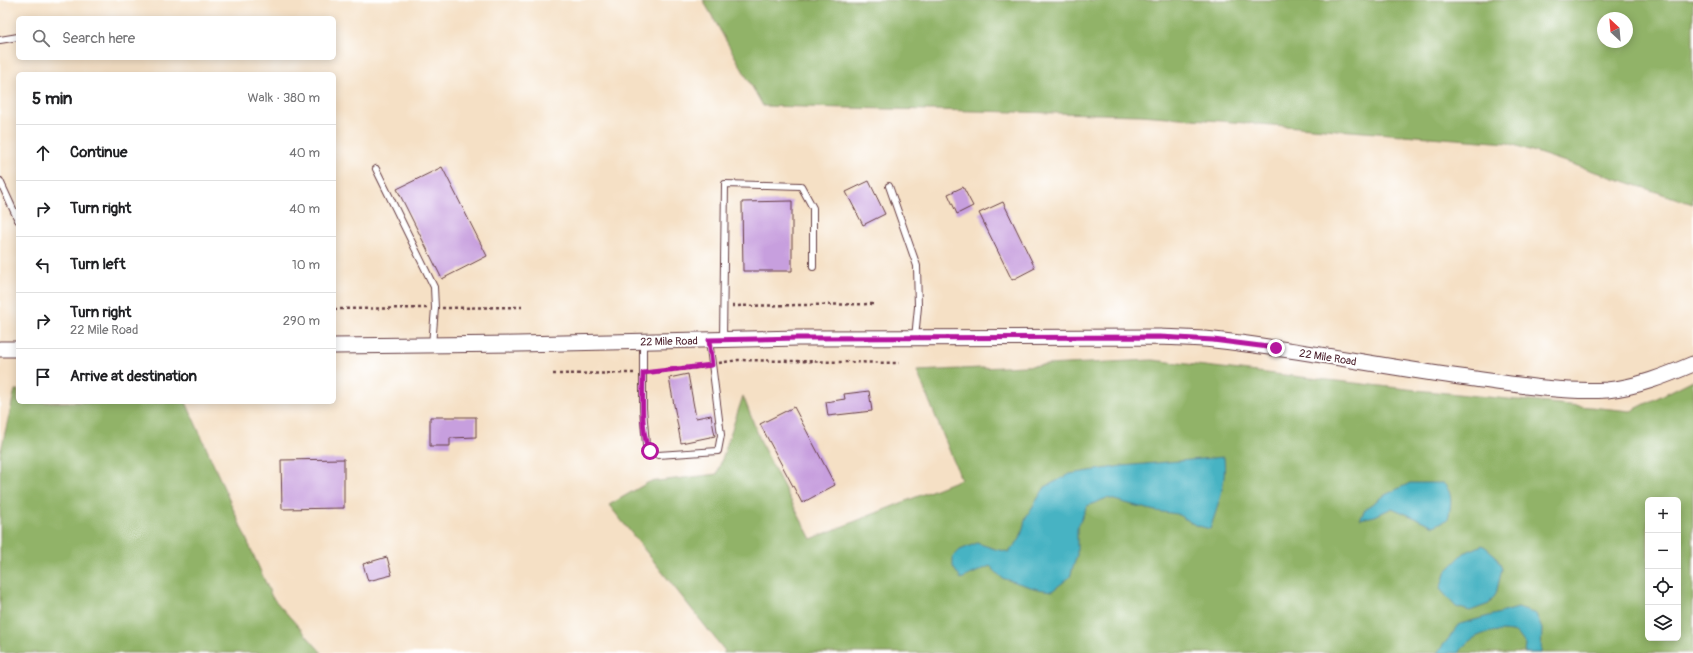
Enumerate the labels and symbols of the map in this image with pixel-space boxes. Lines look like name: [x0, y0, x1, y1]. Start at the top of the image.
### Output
north arrow: [1597, 12, 1633, 48]
street label: 22 Mile Road: [640, 334, 698, 349]
route end: [1267, 339, 1285, 357]
street label: 22 Mile Road: [1298, 347, 1357, 368]
route start: [641, 442, 659, 460]

